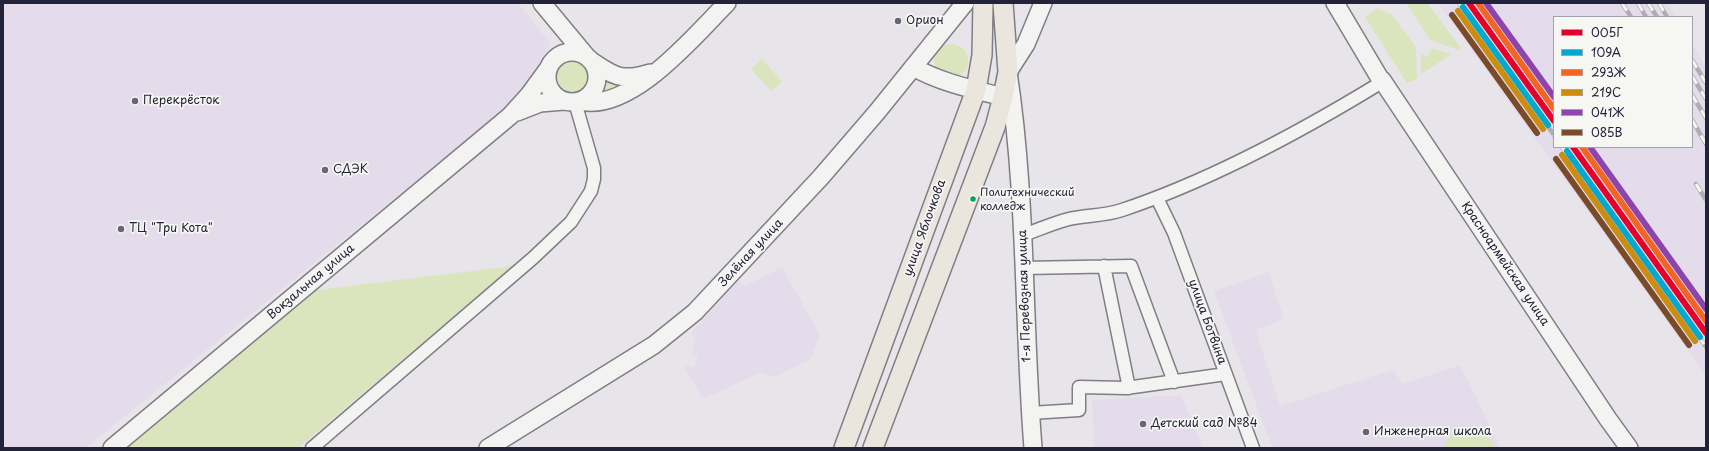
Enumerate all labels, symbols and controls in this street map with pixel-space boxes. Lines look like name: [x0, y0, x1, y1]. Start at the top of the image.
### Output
place label: Орион: [906, 14, 944, 28]
marker: Орион: [893, 16, 903, 26]
legend: [1553, 16, 1693, 148]
text: 005Г: [1591, 23, 1623, 41]
text: 109А: [1591, 43, 1621, 61]
text: 293Ж: [1591, 63, 1626, 81]
text: 219С: [1591, 83, 1621, 101]
place label: Перекрёсток: [143, 94, 219, 108]
marker: Перекрёсток: [130, 96, 140, 106]
text: 041Ж: [1591, 103, 1624, 121]
text: 085В: [1591, 123, 1623, 141]
place label: СДЭК: [333, 163, 368, 177]
marker: СДЭК: [320, 165, 330, 175]
street label: улица Яблочкова: [901, 178, 949, 278]
place label: Политехнический колледж: [980, 186, 1075, 212]
marker: Политехнический колледж: [968, 194, 978, 204]
street label: Красноармейская улица: [1458, 199, 1552, 329]
street label: Зелёная улица: [716, 216, 786, 290]
place label: ТЦ "Три Кота": [129, 222, 213, 236]
marker: ТЦ "Три Кота": [116, 224, 126, 234]
street label: 1-я Перевозная улица: [1015, 229, 1035, 363]
street label: Вокзальная улица: [264, 241, 358, 323]
street label: улица Ботвина: [1185, 277, 1229, 367]
place label: Детский сад №84: [1151, 417, 1258, 431]
marker: Детский сад №84: [1138, 419, 1148, 429]
place label: Инженерная школа: [1374, 425, 1492, 439]
marker: Инженерная школа: [1361, 427, 1371, 437]

